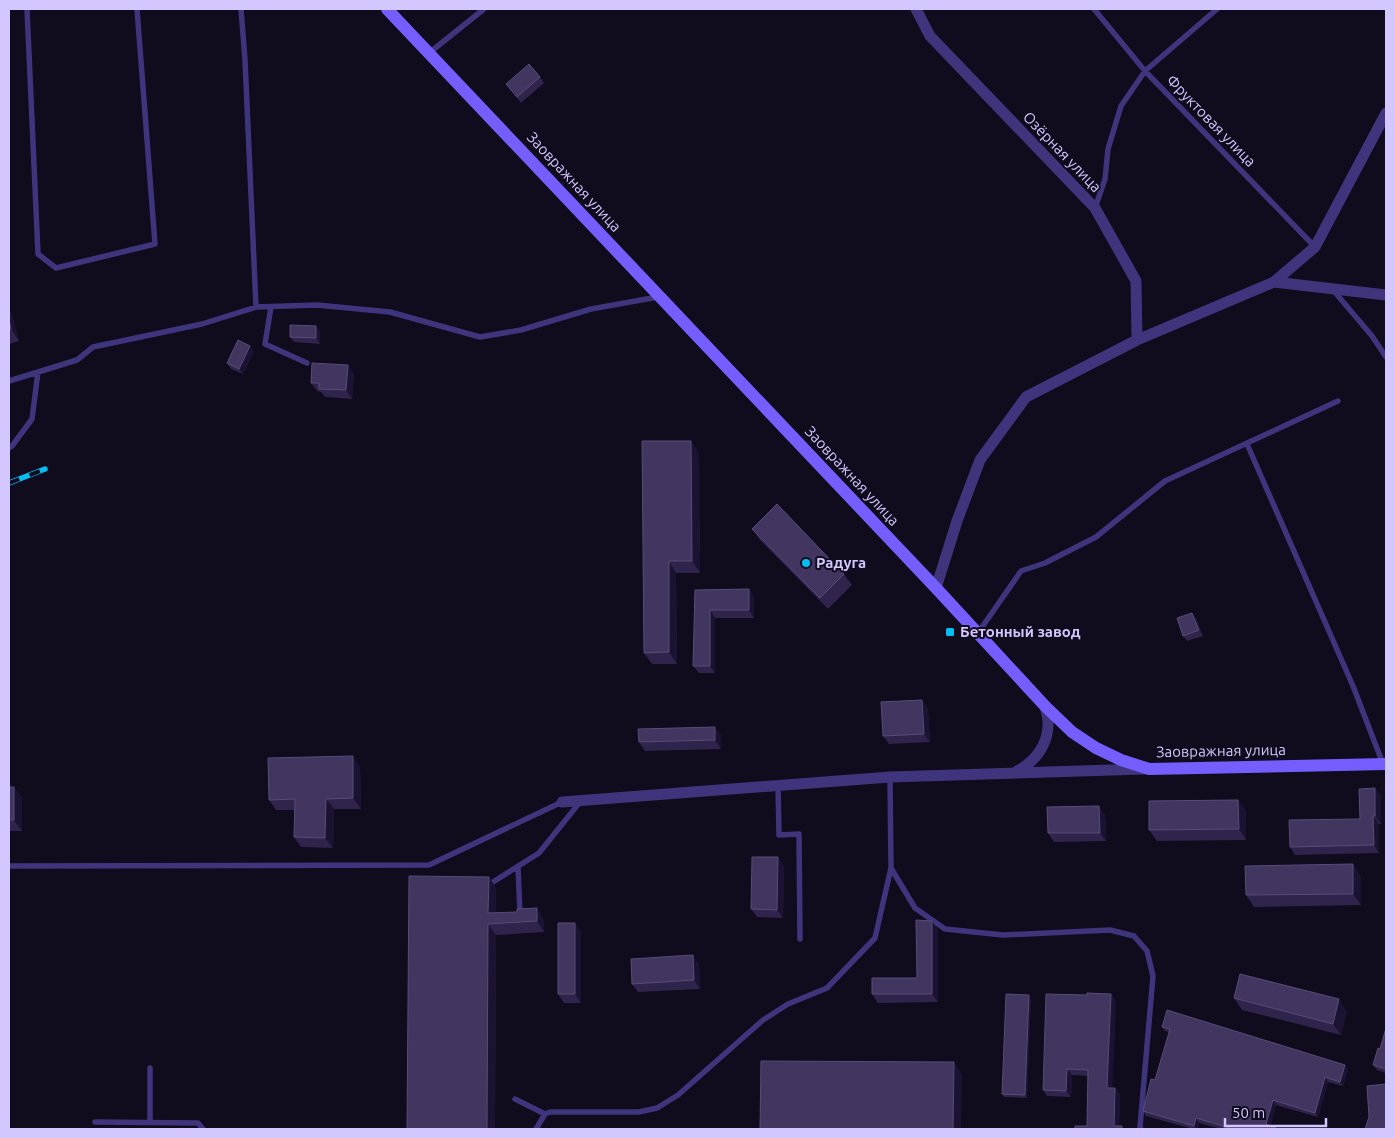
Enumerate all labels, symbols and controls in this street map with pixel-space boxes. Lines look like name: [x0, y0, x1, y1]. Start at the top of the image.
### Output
street label: Фруктовая улица: [1163, 71, 1259, 170]
street label: Озёрная улица: [1020, 108, 1105, 195]
street label: Заовражная улица: [524, 128, 625, 235]
street label: Заовражная улица: [802, 422, 903, 529]
place label: Радуга: [816, 554, 866, 571]
marker: Радуга: [800, 557, 812, 569]
place label: Бетонный завод: [960, 623, 1081, 640]
marker: Бетонный завод: [944, 626, 956, 638]
street label: Заовражная улица: [1156, 741, 1286, 760]
scale bar: [1225, 1096, 1326, 1128]
text: 50 m: [1232, 1104, 1265, 1121]

